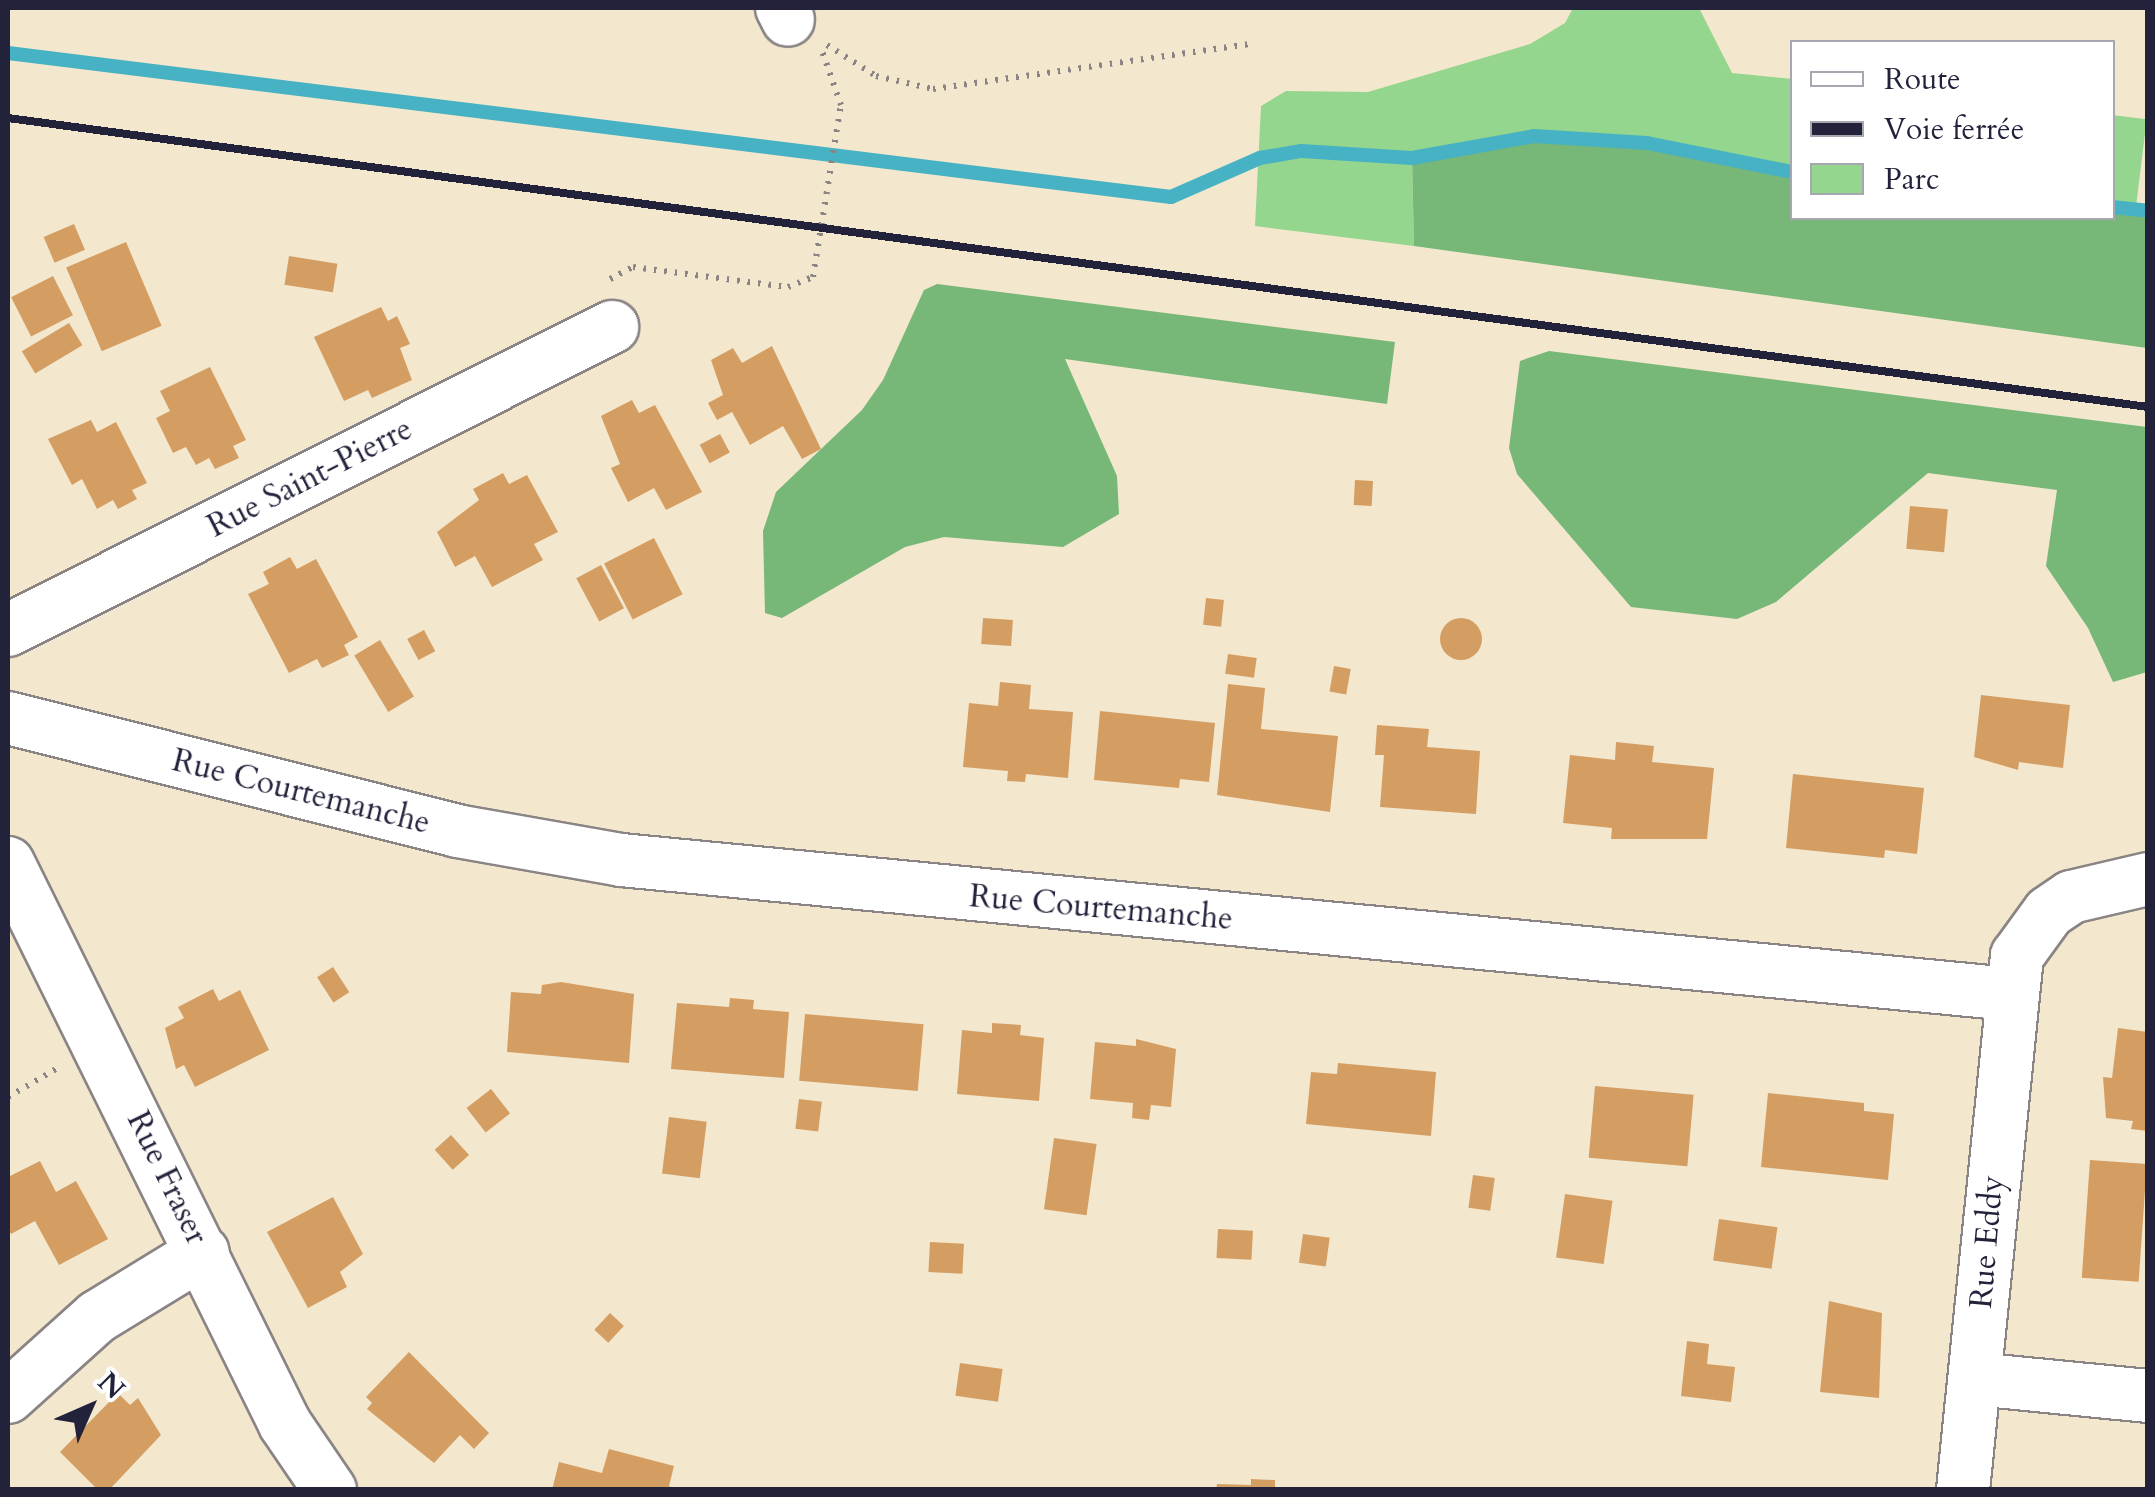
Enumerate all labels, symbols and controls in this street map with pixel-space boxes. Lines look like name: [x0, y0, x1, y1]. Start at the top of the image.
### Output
legend: [1790, 40, 2115, 220]
text: Route: [1884, 59, 1961, 100]
text: Voie ferrée: [1884, 109, 2024, 150]
text: Parc: [1884, 159, 1939, 200]
street label: Rue Saint-Pierre: [201, 410, 419, 546]
street label: Rue Courtemanche: [168, 741, 434, 843]
street label: Rue Courtemanche: [968, 877, 1234, 939]
street label: Rue Fraser: [118, 1105, 216, 1251]
street label: Rue Eddy: [1962, 1174, 2012, 1310]
north arrow: [40, 1357, 140, 1457]
text: N: [89, 1364, 133, 1408]

